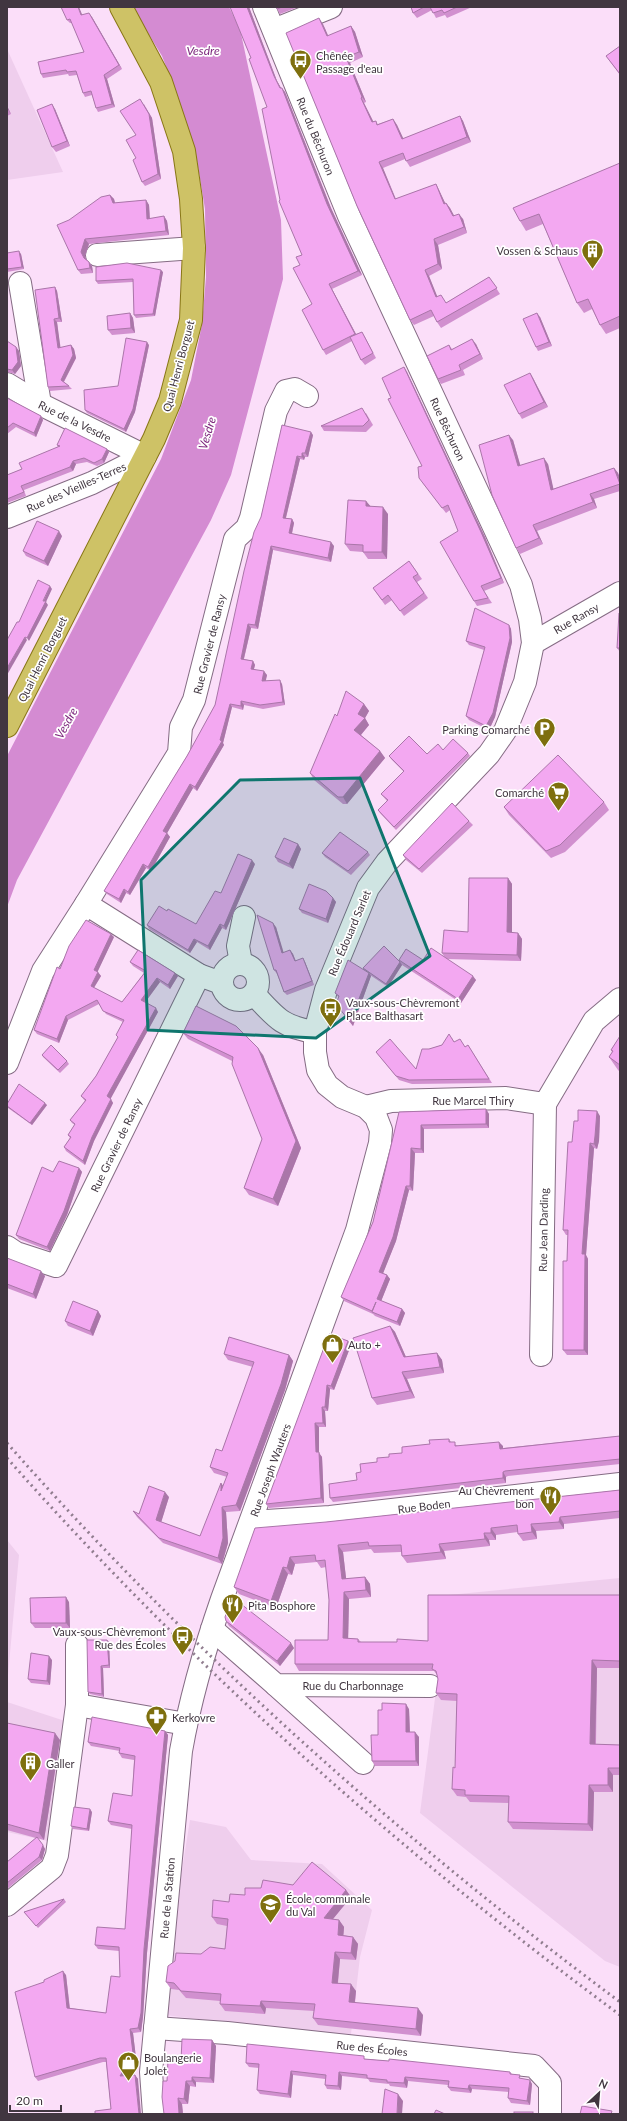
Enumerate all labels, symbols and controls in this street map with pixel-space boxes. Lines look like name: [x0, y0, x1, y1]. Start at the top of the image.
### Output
water label: Vesdre: [186, 43, 220, 58]
bus stop icon: Chênée Passage d'eau: [288, 48, 314, 81]
place label: Chênée Passage d'eau: [316, 49, 383, 75]
street label: Rue du Bêchuron: [294, 95, 338, 177]
building icon: Vossen & Schaus: [580, 237, 606, 270]
place label: Vossen & Schaus: [497, 244, 578, 257]
street label: Quai Henri Borguet: [160, 319, 196, 413]
street label: Rue Bêchuron: [428, 395, 468, 463]
street label: Rue de la Vesdre: [36, 398, 114, 444]
water label: Vesdre: [195, 415, 219, 451]
street label: Rue des Vieilles-Terres: [24, 459, 128, 515]
street label: Rue Gravier de Ransy: [190, 592, 228, 695]
street label: Rue Ransy: [551, 600, 601, 636]
street label: Quai Henri Borguet: [15, 614, 69, 704]
water label: Vesdre: [51, 705, 81, 741]
parking icon: Parking Comarché: [532, 716, 558, 749]
place label: Parking Comarché: [442, 723, 530, 736]
supermarket icon: Comarché: [546, 779, 572, 812]
place label: Comarché: [495, 786, 544, 799]
street label: Rue Édouard Sarlet: [325, 888, 373, 978]
bus stop icon: Vaux-sous-Chèvremont Place Balthasart: [318, 995, 344, 1028]
place label: Vaux-sous-Chèvremont Place Balthasart: [346, 996, 459, 1022]
street label: Rue Marcel Thiry: [432, 1094, 514, 1107]
street label: Rue Gravier de Ransy: [88, 1096, 145, 1194]
street label: Rue Jean Darding: [536, 1188, 550, 1272]
shop icon: Auto +: [320, 1331, 346, 1364]
place label: Auto +: [348, 1338, 381, 1351]
street label: Rue Joseph Wauters: [247, 1421, 293, 1518]
restaurant icon: Au Chèvrement bon: [537, 1483, 563, 1516]
place label: Au Chèvrement bon: [458, 1484, 534, 1510]
street label: Rue Boden: [397, 1496, 451, 1516]
restaurant icon: Pita Bosphore: [220, 1592, 246, 1625]
place label: Pita Bosphore: [248, 1599, 316, 1612]
bus stop icon: Vaux-sous-Chèvremont Rue des Écoles: [169, 1624, 195, 1657]
place label: Vaux-sous-Chèvremont Rue des Écoles: [53, 1625, 166, 1651]
street label: Rue du Charbonnage: [302, 1679, 404, 1692]
pharmacy icon: Kerkovre: [144, 1704, 170, 1737]
place label: Kerkovre: [172, 1711, 215, 1724]
building icon: Galler: [17, 1750, 43, 1783]
place label: Galler: [46, 1757, 74, 1770]
street label: Rue de la Station: [157, 1857, 177, 1939]
school or university icon: École communale du Val: [258, 1891, 284, 1924]
place label: École communale du Val: [286, 1892, 371, 1918]
street label: Rue des Écoles: [336, 2038, 409, 2058]
shop icon: Boulangerie Jolet: [116, 2050, 142, 2083]
place label: Boulangerie Jolet: [144, 2051, 202, 2077]
north arrow: [579, 2073, 619, 2113]
text: N: [597, 2076, 610, 2091]
scale bar: [10, 2087, 61, 2113]
text: 20 m: [16, 2093, 43, 2108]

